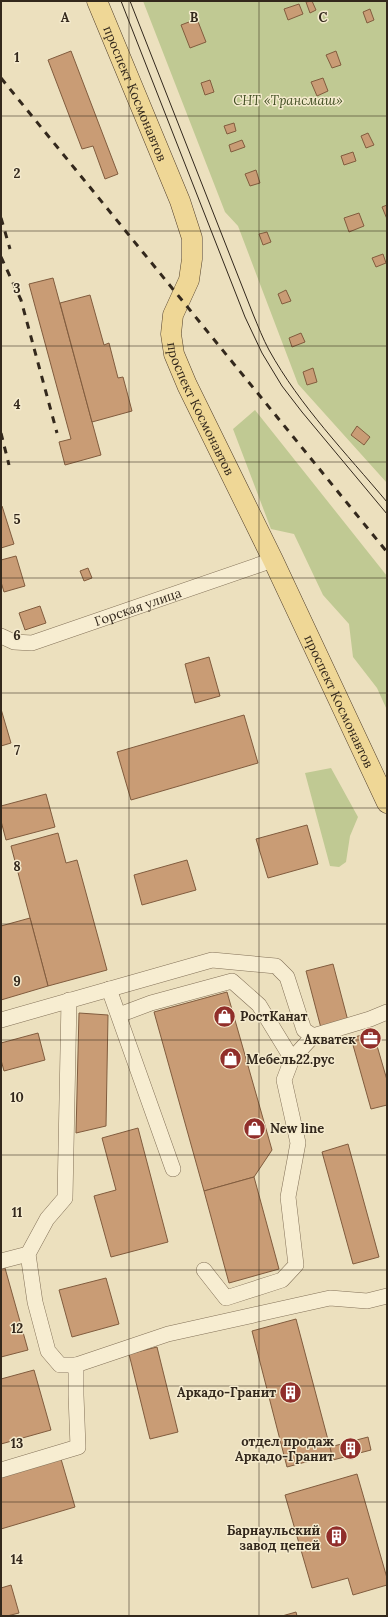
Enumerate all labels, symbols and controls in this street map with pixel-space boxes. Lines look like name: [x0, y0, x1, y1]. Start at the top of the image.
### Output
text: A: [61, 9, 70, 26]
text: B: [190, 9, 199, 26]
text: C: [319, 9, 328, 26]
street label: проспект Космонавтов: [99, 23, 171, 164]
text: 1: [14, 49, 20, 66]
park label: СНТ «Трансмаш»: [233, 92, 343, 109]
text: 2: [14, 165, 21, 182]
text: 3: [13, 280, 21, 297]
street label: проспект Космонавтов: [163, 341, 238, 478]
text: 4: [13, 396, 21, 413]
text: 5: [13, 511, 21, 528]
street label: Горская улица: [92, 584, 184, 630]
text: 6: [13, 627, 21, 644]
street label: проспект Космонавтов: [300, 632, 377, 771]
text: 7: [14, 742, 20, 759]
text: 8: [13, 858, 21, 875]
text: 9: [13, 973, 21, 990]
shop icon: РостКанат: [212, 1003, 238, 1029]
place label: РостКанат: [240, 1008, 308, 1025]
office icon: Акватек: [358, 1026, 384, 1052]
place label: Акватек: [304, 1031, 356, 1048]
shop icon: Мебель22.рус: [217, 1046, 243, 1072]
place label: Мебель22.рус: [246, 1051, 335, 1068]
text: 10: [10, 1089, 24, 1106]
shop icon: New line: [241, 1115, 267, 1141]
place label: New line: [270, 1120, 324, 1137]
text: 11: [12, 1204, 22, 1221]
text: 12: [11, 1320, 23, 1337]
building icon: Аркадо-Гранит: [278, 1379, 304, 1405]
place label: Аркадо-Гранит: [177, 1384, 276, 1401]
place label: отдел продаж Аркадо-Гранит: [235, 1433, 334, 1465]
text: 13: [11, 1435, 23, 1452]
building icon: отдел продаж Аркадо-Гранит: [337, 1435, 363, 1461]
place label: Барнаульский завод цепей: [227, 1522, 320, 1554]
building icon: Барнаульский завод цепей: [323, 1524, 349, 1550]
text: 14: [11, 1551, 23, 1568]

